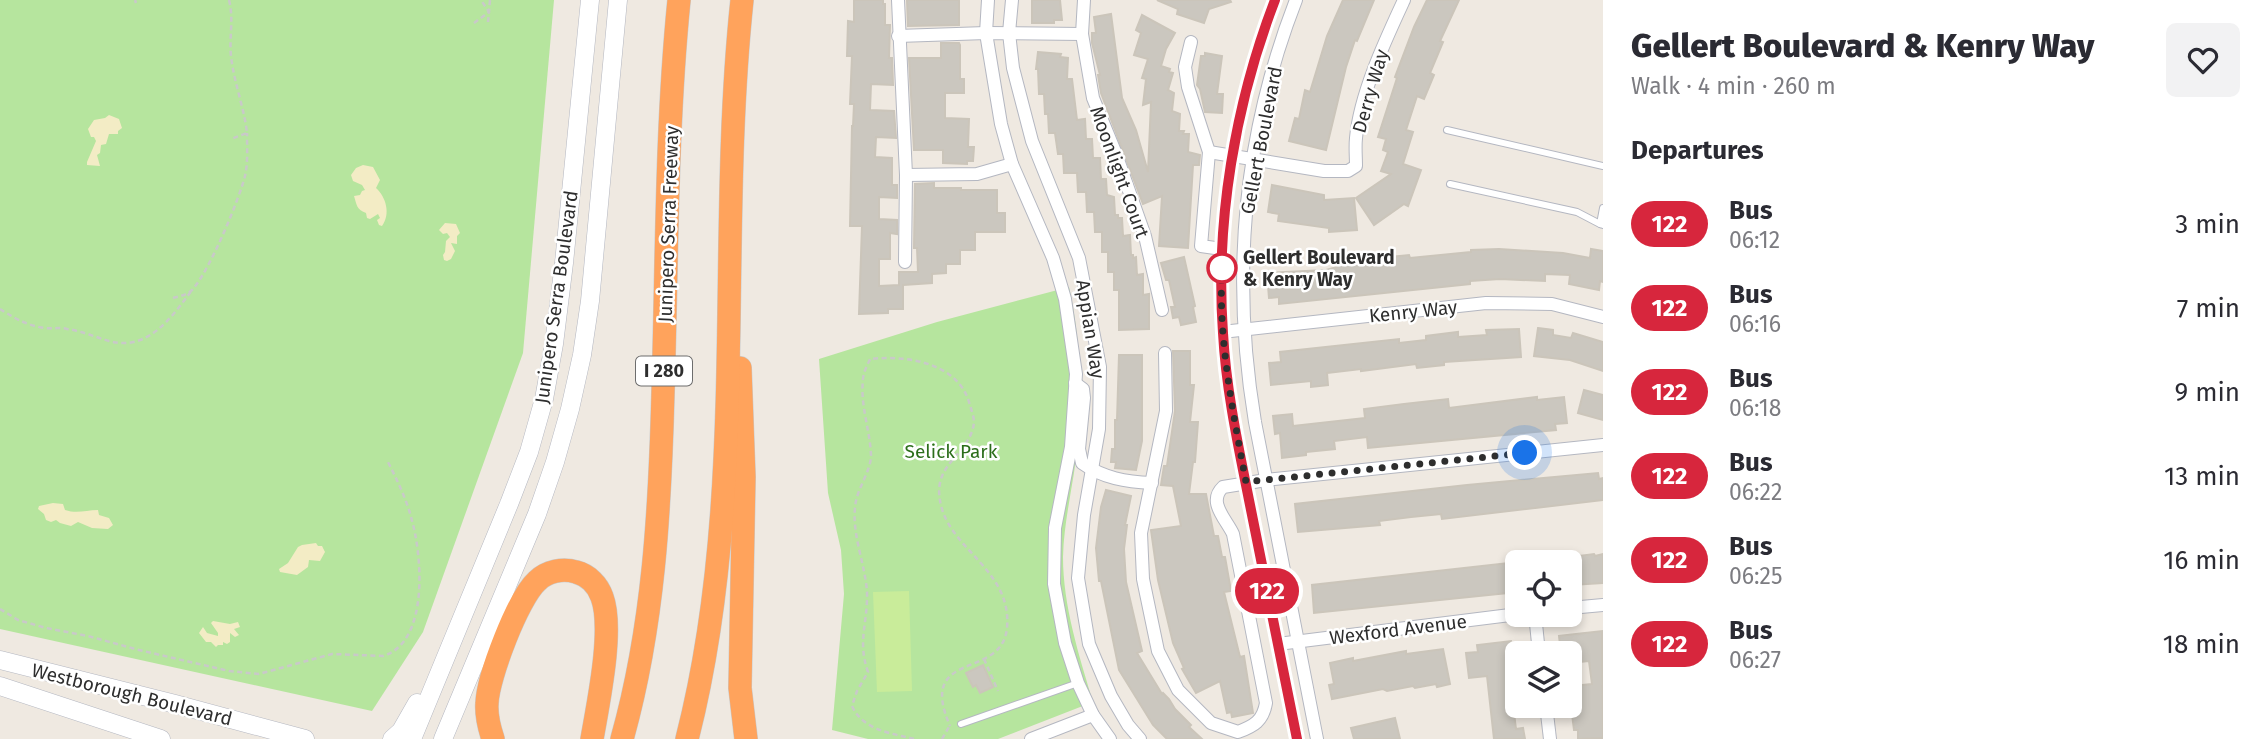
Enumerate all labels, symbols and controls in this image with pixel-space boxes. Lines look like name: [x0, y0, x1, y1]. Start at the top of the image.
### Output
button: heart: [2166, 23, 2240, 97]
text: Gellert Boulevard & Kenry Way: [1631, 26, 2094, 66]
street label: Derry Way: [1348, 46, 1394, 136]
street label: Gellert Boulevard: [1236, 64, 1287, 216]
text: Walk · 4 min · 260 m: [1631, 72, 1836, 100]
street label: Moonlight Court: [1085, 103, 1154, 241]
street label: Junipero Serra Freeway: [654, 125, 683, 323]
text: Departures: [1631, 135, 1764, 166]
street label: Junipero Serra Boulevard: [530, 189, 583, 405]
text: Bus: [1729, 195, 1772, 226]
text: 3 min: [2175, 209, 2240, 240]
text: 122: [1652, 210, 1687, 238]
text: 06:12: [1729, 226, 1780, 254]
place label: Gellert Boulevard & Kenry Way: [1243, 246, 1395, 291]
marker: Gellert Boulevard & Kenry Way: [1207, 253, 1237, 283]
street label: Appian Way: [1071, 278, 1110, 381]
text: Bus: [1729, 279, 1772, 310]
text: 7 min: [2177, 293, 2240, 324]
text: 122: [1652, 294, 1687, 322]
street label: Kenry Way: [1368, 295, 1459, 328]
text: 06:16: [1729, 310, 1781, 338]
road number: I 280: [636, 356, 692, 386]
text: Bus: [1729, 363, 1772, 394]
text: 9 min: [2175, 377, 2240, 408]
text: 122: [1652, 378, 1687, 406]
text: 06:18: [1729, 394, 1781, 422]
your location: [1507, 435, 1542, 470]
park label: Selick Park: [905, 440, 998, 463]
text: Bus: [1729, 447, 1772, 478]
text: 13 min: [2164, 461, 2240, 492]
text: 122: [1652, 462, 1687, 490]
text: 06:22: [1729, 478, 1782, 506]
text: Bus: [1729, 531, 1772, 562]
text: 16 min: [2163, 545, 2240, 576]
text: 122: [1652, 546, 1687, 574]
map controls: [1505, 550, 1582, 718]
button: locate: [1505, 550, 1582, 627]
text: 06:25: [1729, 562, 1783, 590]
line badge: 122: [1227, 568, 1307, 614]
text: 122: [1249, 577, 1285, 605]
street label: Wexford Avenue: [1328, 610, 1468, 649]
text: Bus: [1729, 615, 1772, 646]
text: 18 min: [2163, 629, 2240, 660]
text: 122: [1652, 630, 1687, 658]
button: layers: [1505, 641, 1582, 718]
text: 06:27: [1729, 646, 1781, 674]
street label: Westborough Boulevard: [29, 658, 235, 731]

